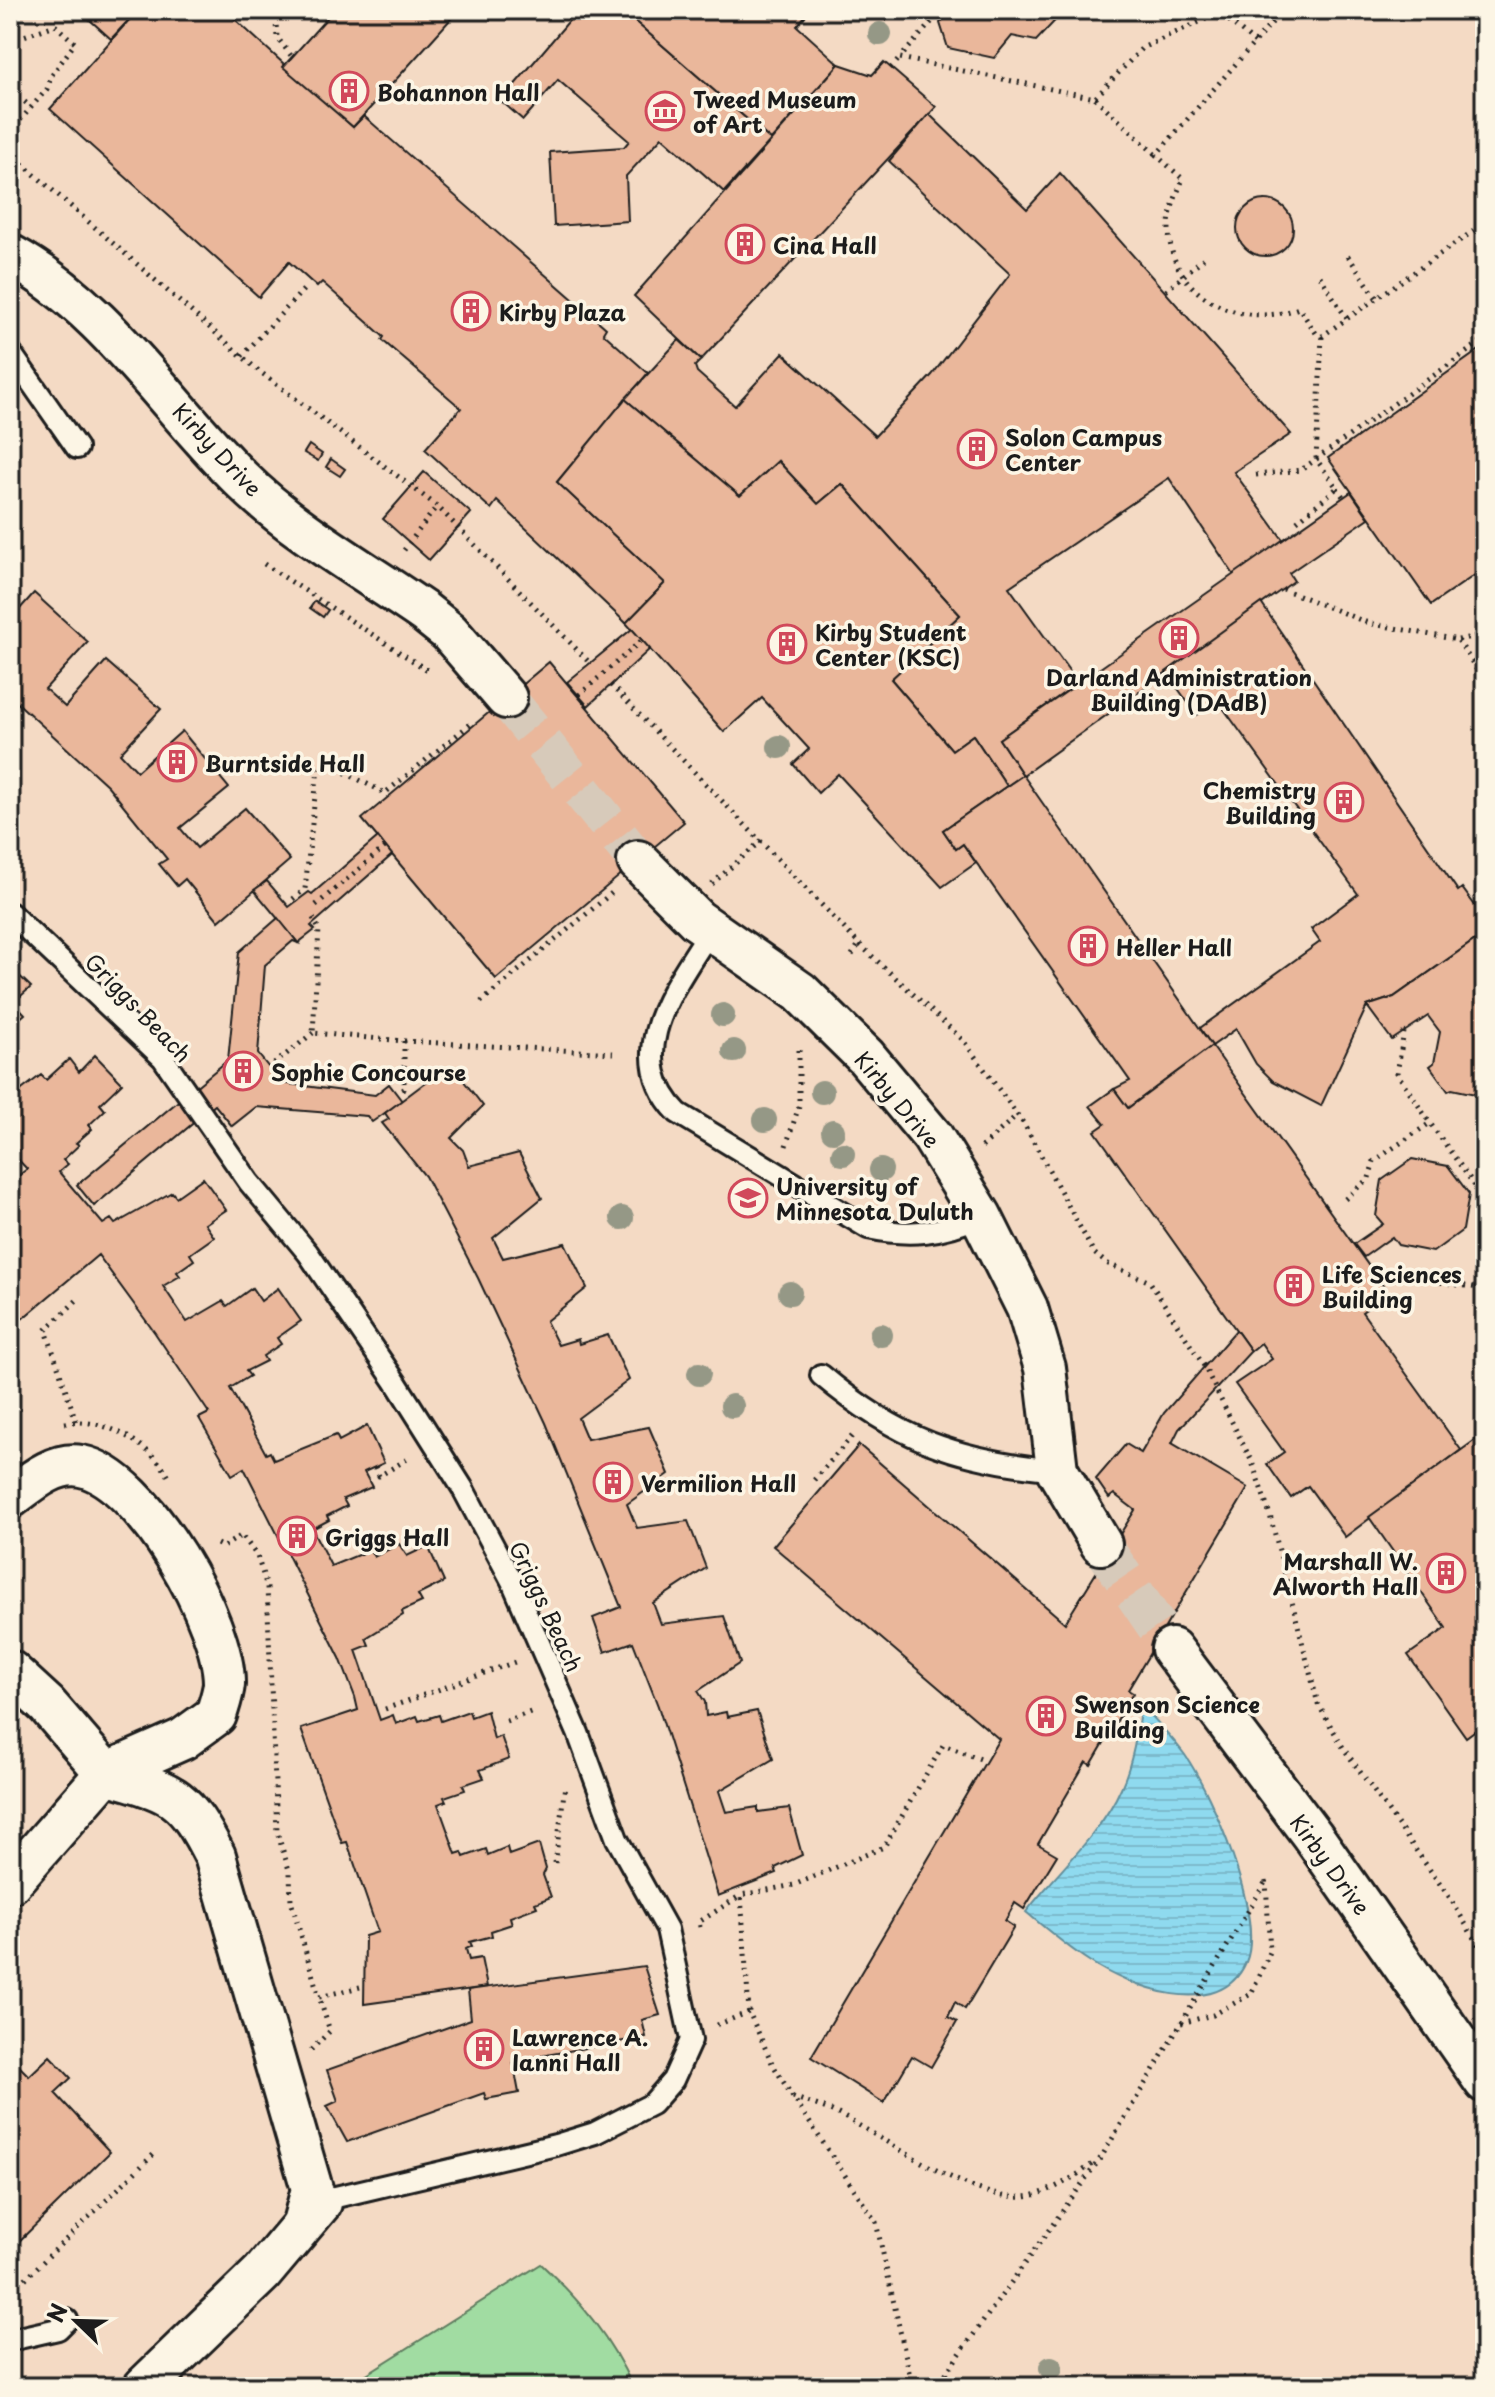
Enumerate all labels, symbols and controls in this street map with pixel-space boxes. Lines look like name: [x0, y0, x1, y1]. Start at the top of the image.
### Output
building icon: Bohannon Hall: [328, 70, 370, 112]
place label: Bohannon Hall: [377, 75, 539, 108]
place label: Tweed Museum of Art: [693, 82, 857, 140]
museum icon: Tweed Museum of Art: [644, 90, 686, 132]
building icon: Cina Hall: [724, 223, 766, 265]
place label: Cina Hall: [773, 228, 876, 261]
building icon: Kirby Plaza: [450, 290, 492, 332]
place label: Kirby Plaza: [499, 295, 626, 328]
street label: Kirby Drive: [166, 395, 270, 503]
place label: Solon Campus Center: [1005, 420, 1162, 478]
building icon: Solon Campus Center: [956, 428, 998, 470]
place label: Kirby Student Center (KSC): [815, 615, 967, 673]
building icon: Darland Administration Building (DAdB): [1158, 617, 1200, 659]
building icon: Kirby Student Center (KSC): [766, 623, 808, 665]
place label: Darland Administration Building (DAdB): [1046, 660, 1312, 718]
building icon: Burntside Hall: [156, 741, 198, 783]
place label: Burntside Hall: [205, 746, 365, 779]
place label: Chemistry Building: [1203, 773, 1316, 831]
building icon: Chemistry Building: [1323, 781, 1365, 823]
building icon: Heller Hall: [1067, 925, 1109, 967]
place label: Heller Hall: [1116, 930, 1232, 963]
street label: Griggs Beach: [78, 945, 200, 1069]
street label: Kirby Drive: [848, 1043, 948, 1155]
building icon: Sophie Concourse: [222, 1050, 264, 1092]
place label: Sophie Concourse: [271, 1055, 466, 1088]
place label: University of Minnesota Duluth: [776, 1169, 974, 1227]
school or university icon: University of Minnesota Duluth: [727, 1177, 769, 1219]
place label: Life Sciences Building: [1322, 1257, 1462, 1315]
building icon: Life Sciences Building: [1273, 1265, 1315, 1307]
building icon: Vermilion Hall: [592, 1461, 634, 1503]
place label: Vermilion Hall: [641, 1466, 796, 1499]
building icon: Griggs Hall: [276, 1515, 318, 1557]
place label: Griggs Hall: [325, 1520, 449, 1553]
street label: Griggs Beach: [502, 1535, 592, 1677]
place label: Marshall W. Alworth Hall: [1273, 1544, 1418, 1602]
building icon: Marshall W. Alworth Hall: [1425, 1552, 1467, 1594]
place label: Swenson Science Building: [1074, 1687, 1260, 1745]
building icon: Swenson Science Building: [1025, 1695, 1067, 1737]
street label: Kirby Drive: [1283, 1807, 1379, 1921]
place label: Lawrence A. Ianni Hall: [512, 2020, 648, 2078]
building icon: Lawrence A. Ianni Hall: [463, 2028, 505, 2070]
north arrow: [36, 2281, 116, 2361]
text: N: [38, 2298, 75, 2327]

